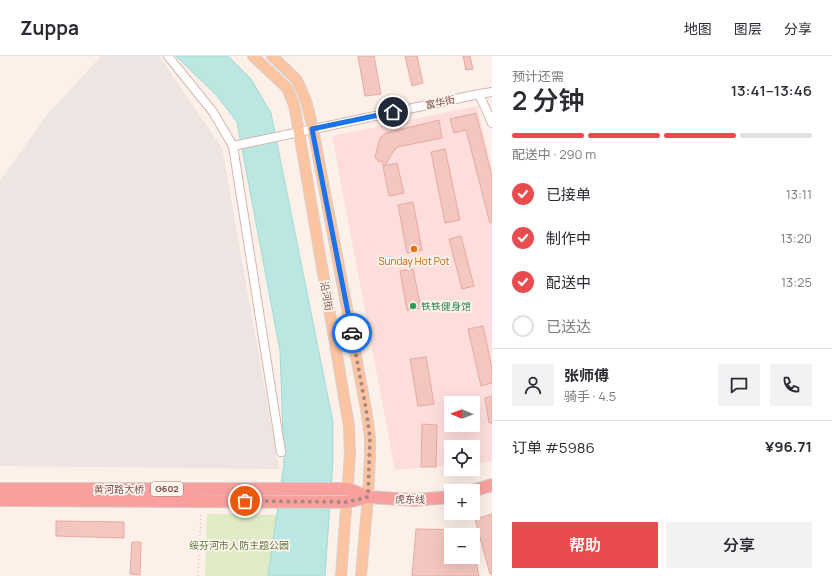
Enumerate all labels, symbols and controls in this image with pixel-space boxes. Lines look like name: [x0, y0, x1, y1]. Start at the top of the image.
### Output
text: Zuppa: [20, 15, 79, 41]
text: 地图: [684, 19, 712, 38]
text: 图层: [734, 19, 762, 38]
text: 分享: [784, 19, 812, 38]
text: 预计还需: [512, 67, 564, 85]
text: 13:41–13:46: [731, 80, 812, 101]
text: 2 分钟: [512, 82, 584, 118]
street label: 富华街: [424, 92, 456, 112]
pin: [376, 95, 410, 129]
icon: home: [382, 101, 404, 123]
text: 配送中 · 290 m: [512, 145, 596, 163]
icon: check: [512, 183, 534, 205]
text: 已接单: [546, 184, 591, 205]
text: 13:11: [786, 185, 812, 203]
icon: check: [512, 227, 534, 249]
text: 制作中: [546, 228, 591, 249]
text: 13:20: [781, 229, 812, 247]
marker: Sunday Hot Pot: [409, 244, 419, 254]
place label: Sunday Hot Pot: [378, 254, 450, 268]
icon: check: [512, 271, 534, 293]
text: 配送中: [546, 272, 591, 293]
text: 13:25: [781, 273, 812, 291]
street label: 沿河街: [318, 280, 336, 312]
place label: 铁铁健身馆: [421, 299, 471, 313]
marker: 铁铁健身馆: [408, 301, 418, 311]
courier: [332, 313, 372, 353]
text: 已送达: [546, 316, 591, 337]
icon: car: [341, 322, 363, 344]
button: person: [512, 364, 554, 406]
button: chat: [718, 364, 760, 406]
button: phone: [770, 364, 812, 406]
text: 张师傅: [564, 365, 609, 386]
text: 骑手 · 4.5: [564, 387, 616, 405]
north arrow: [444, 396, 480, 432]
map controls: [444, 396, 480, 564]
text: ¥96.71: [765, 436, 812, 457]
text: 订单 #5986: [512, 437, 595, 458]
button: locate: [444, 440, 480, 476]
street label: 黄河路大桥: [94, 482, 144, 496]
road number: G602: [151, 482, 183, 496]
pin: [228, 484, 262, 518]
button: +: [444, 484, 480, 520]
icon: bag: [234, 490, 256, 512]
street label: 虎东线: [395, 492, 425, 506]
button: 帮助: [512, 522, 658, 568]
button: 分享: [666, 522, 812, 568]
button: −: [444, 528, 480, 564]
park label: 绥芬河市人防主题公园: [189, 538, 289, 552]

